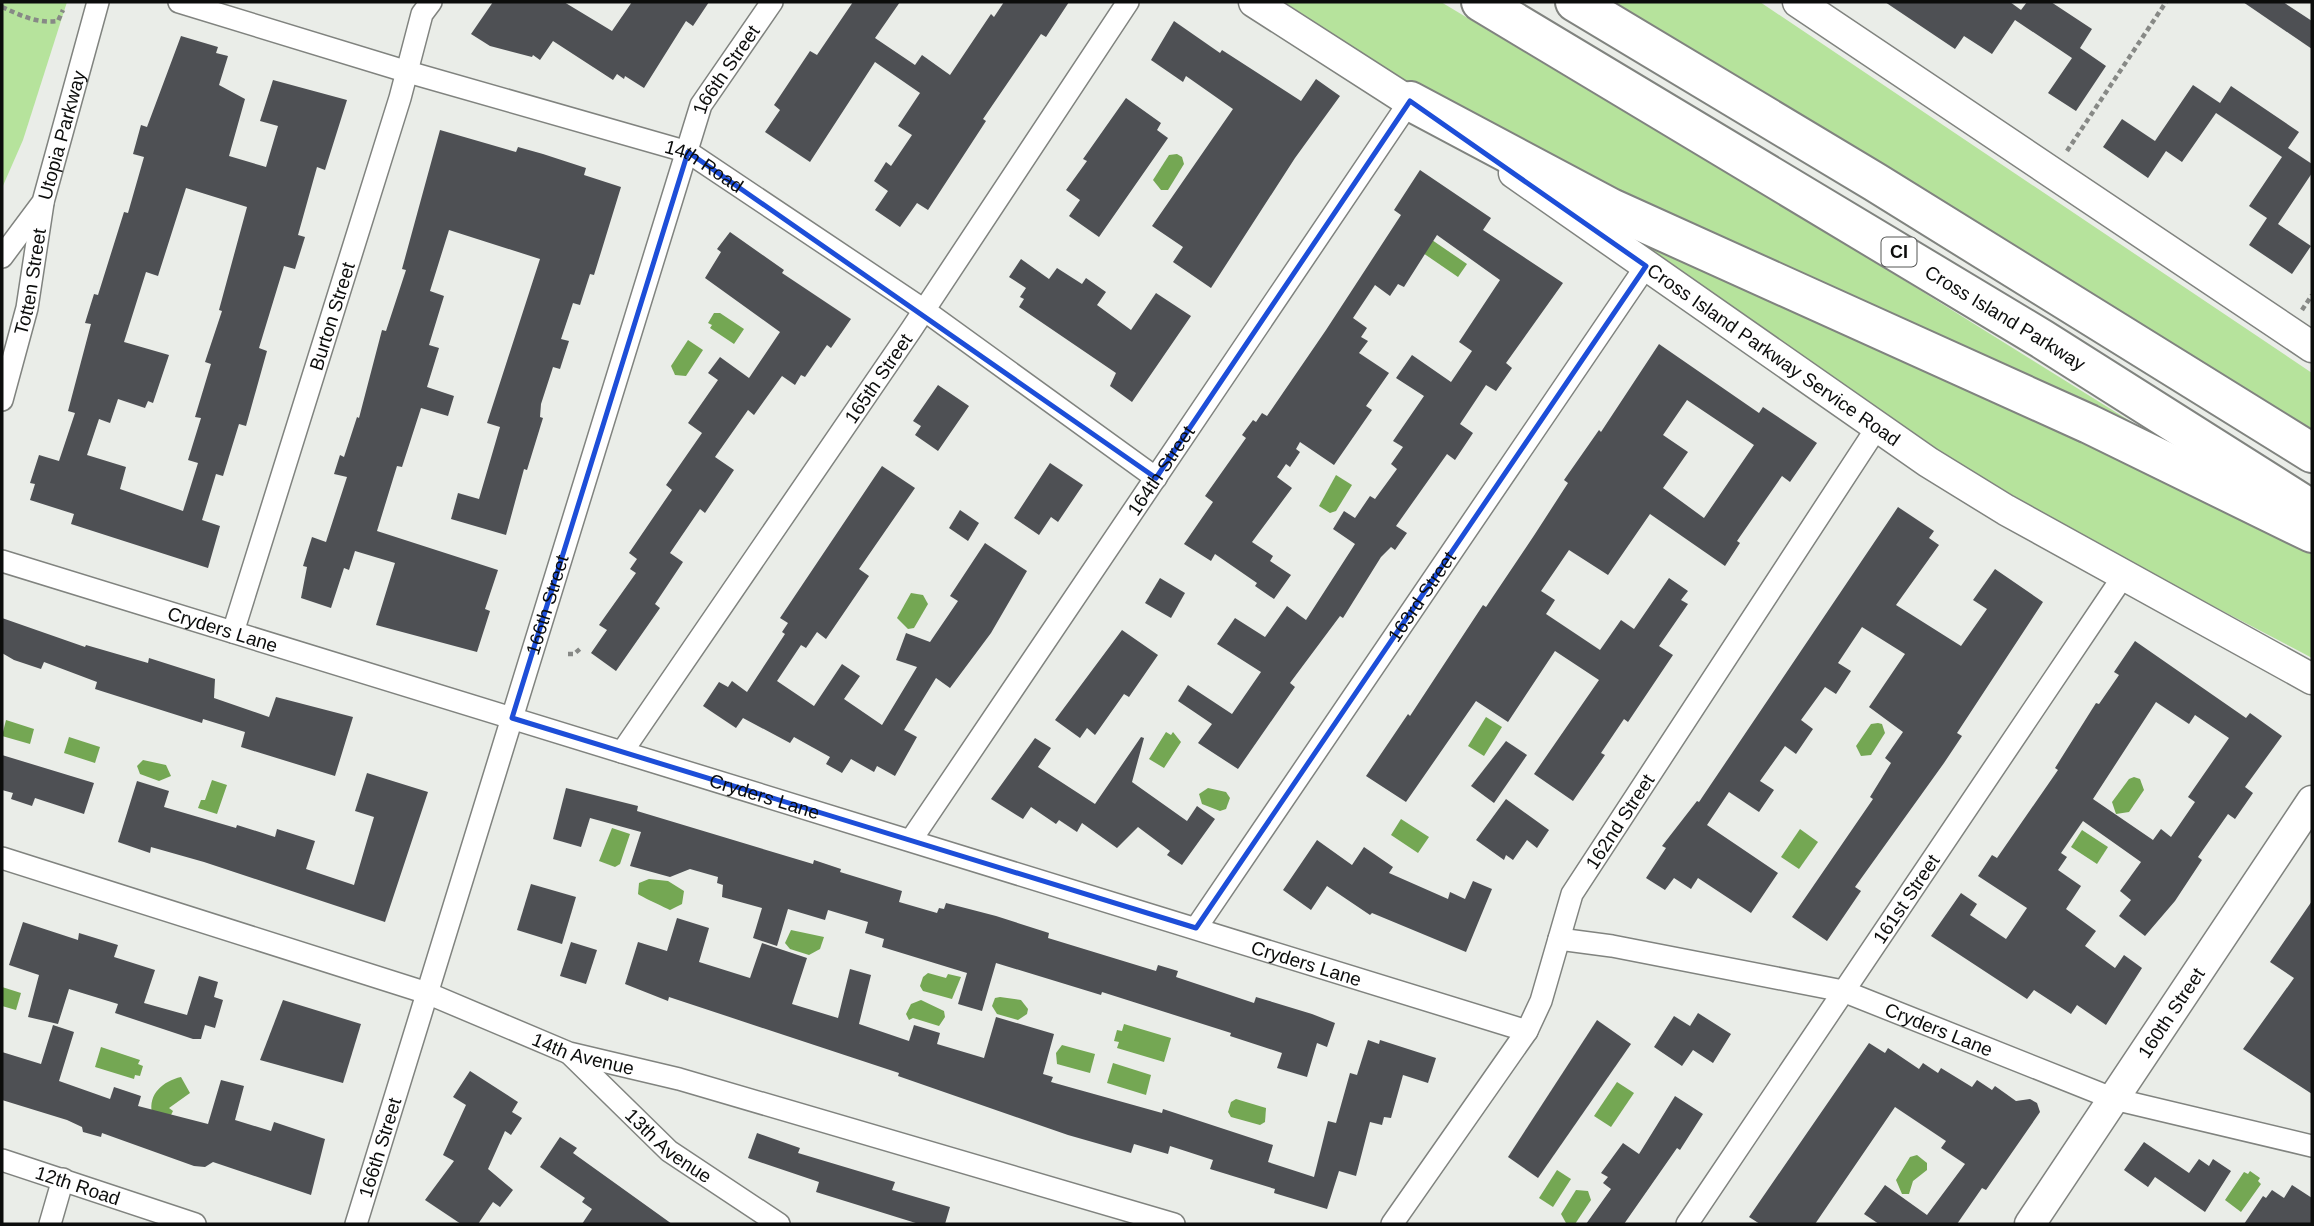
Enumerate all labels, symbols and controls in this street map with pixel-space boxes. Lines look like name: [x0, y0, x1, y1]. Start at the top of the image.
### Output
street label: 166th Street: [688, 20, 764, 116]
street label: Utopia Parkway: [34, 68, 89, 202]
street label: 14th Road: [662, 135, 747, 196]
street label: Totten Street: [10, 226, 50, 337]
road number: CI: [1882, 238, 1916, 266]
street label: Burton Street: [305, 259, 359, 373]
street label: Cross Island Parkway Service Road: [1644, 259, 1904, 450]
street label: Cross Island Parkway: [1921, 261, 2090, 375]
street label: 165th Street: [840, 329, 916, 427]
street label: 164th Street: [1123, 421, 1199, 519]
street label: 163rd Street: [1383, 547, 1460, 646]
street label: 166th Street: [522, 551, 572, 657]
street label: Cryders Lane: [165, 602, 280, 656]
street label: Cryders Lane: [707, 769, 822, 823]
street label: 162nd Street: [1581, 769, 1659, 873]
street label: 161st Street: [1869, 850, 1944, 947]
street label: Cryders Lane: [1249, 936, 1364, 990]
street label: 160th Street: [2133, 963, 2209, 1062]
street label: Cryders Lane: [1882, 998, 1996, 1060]
street label: 14th Avenue: [529, 1028, 636, 1079]
street label: 166th Street: [354, 1094, 405, 1200]
street label: 13th Avenue: [621, 1104, 716, 1187]
street label: 12th Road: [33, 1161, 123, 1209]

